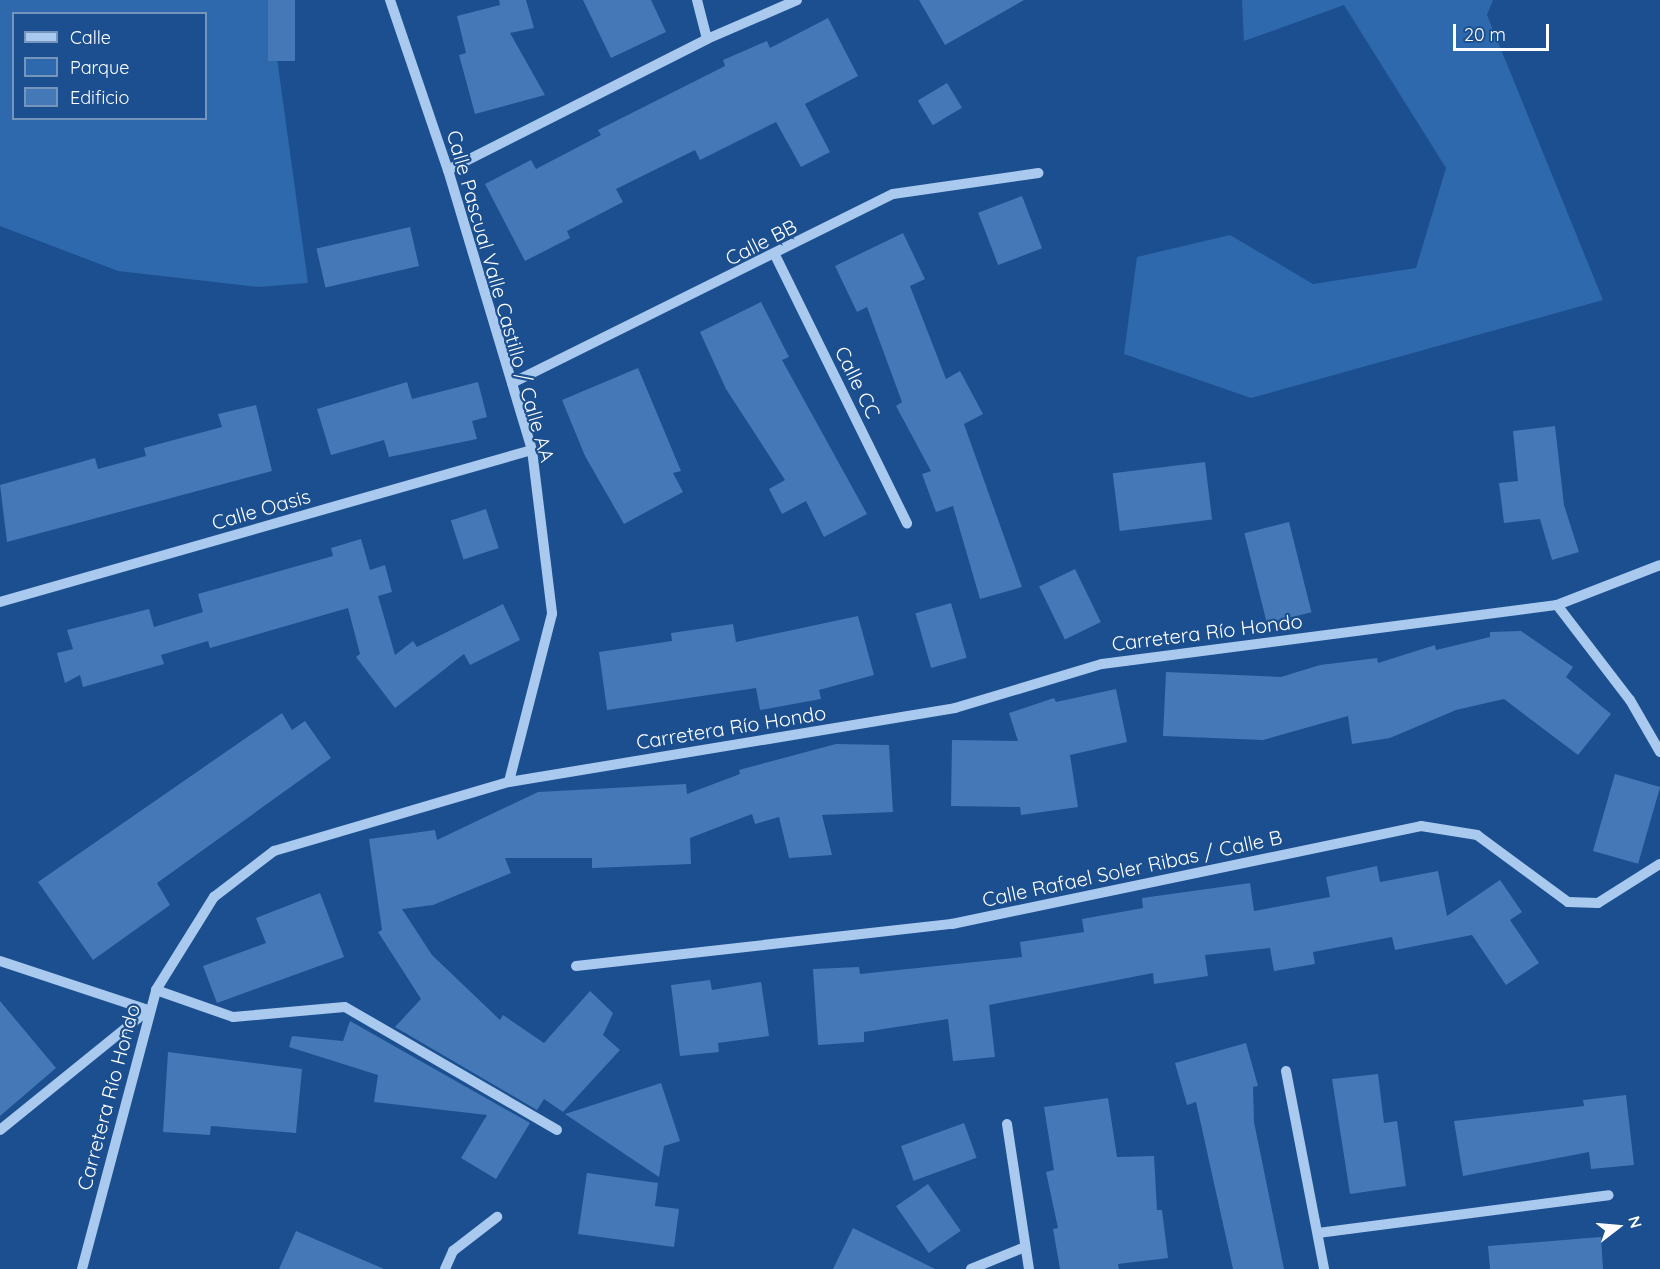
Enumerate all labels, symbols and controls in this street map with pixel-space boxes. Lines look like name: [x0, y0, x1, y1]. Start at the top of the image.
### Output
legend: [12, 12, 207, 120]
scale bar: [1456, 12, 1552, 50]
text: 20 m: [1464, 23, 1506, 46]
text: Calle: [70, 26, 111, 49]
text: Parque: [70, 56, 129, 79]
text: Edificio: [70, 86, 129, 109]
street label: Calle Pascual Valle Castillo / Calle AA: [442, 127, 560, 465]
street label: Calle BB: [721, 214, 801, 270]
street label: Calle CC: [830, 342, 886, 422]
street label: Calle Oasis: [209, 483, 313, 535]
street label: Carretera Río Hondo: [1110, 608, 1304, 656]
street label: Carretera Río Hondo: [634, 700, 828, 754]
street label: Calle Rafael Soler Ribas / Calle B: [980, 824, 1284, 912]
street label: Carretera Río Hondo: [72, 1001, 144, 1193]
north arrow: [1588, 1197, 1648, 1257]
text: N: [1624, 1214, 1647, 1230]

